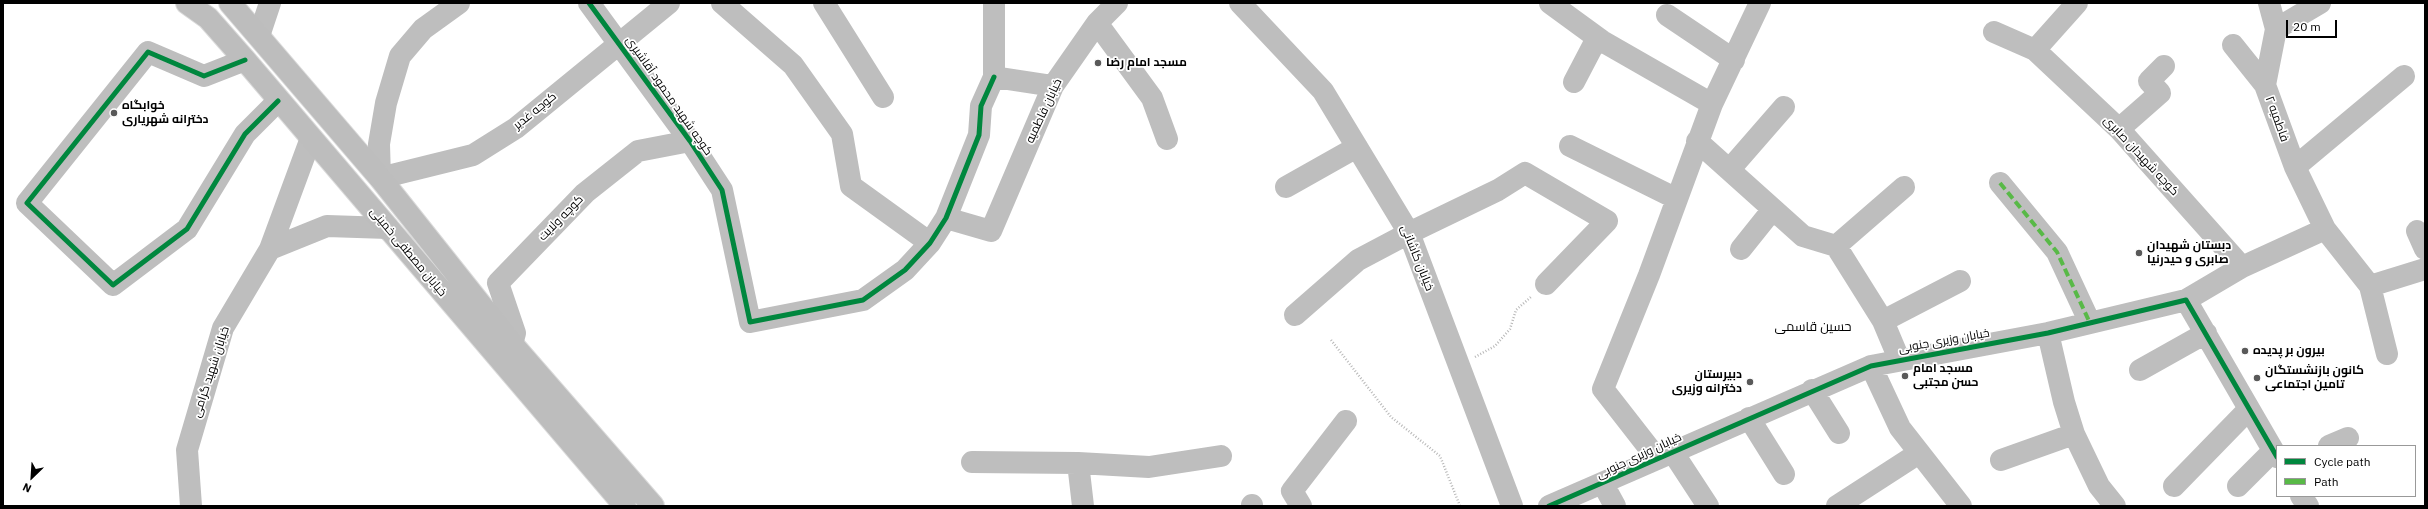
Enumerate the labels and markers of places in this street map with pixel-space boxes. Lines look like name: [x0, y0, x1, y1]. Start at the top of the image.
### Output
place label: مسجد امام رضا: [1106, 56, 1187, 70]
marker: مسجد امام رضا: [1093, 58, 1103, 68]
place label: خوابگاه دخترانه شهریاری: [122, 99, 209, 127]
marker: خوابگاه دخترانه شهریاری: [109, 108, 119, 118]
place label: دبستان شهیدان صابری و حیدرنیا: [2147, 239, 2231, 267]
marker: دبستان شهیدان صابری و حیدرنیا: [2134, 248, 2144, 258]
place label: بیرون بر پدیده: [2253, 344, 2325, 358]
marker: بیرون بر پدیده: [2240, 346, 2250, 356]
place label: مسجد امام حسن مجتبی: [1913, 362, 1979, 390]
place label: کانون بازنشستگان تامین اجتماعی: [2265, 364, 2364, 392]
place label: دبیرستان دخترانه وزیری: [1672, 368, 1742, 396]
marker: مسجد امام حسن مجتبی: [1900, 371, 1910, 381]
marker: کانون بازنشستگان تامین اجتماعی: [2252, 373, 2262, 383]
marker: دبیرستان دخترانه وزیری: [1745, 377, 1755, 387]

